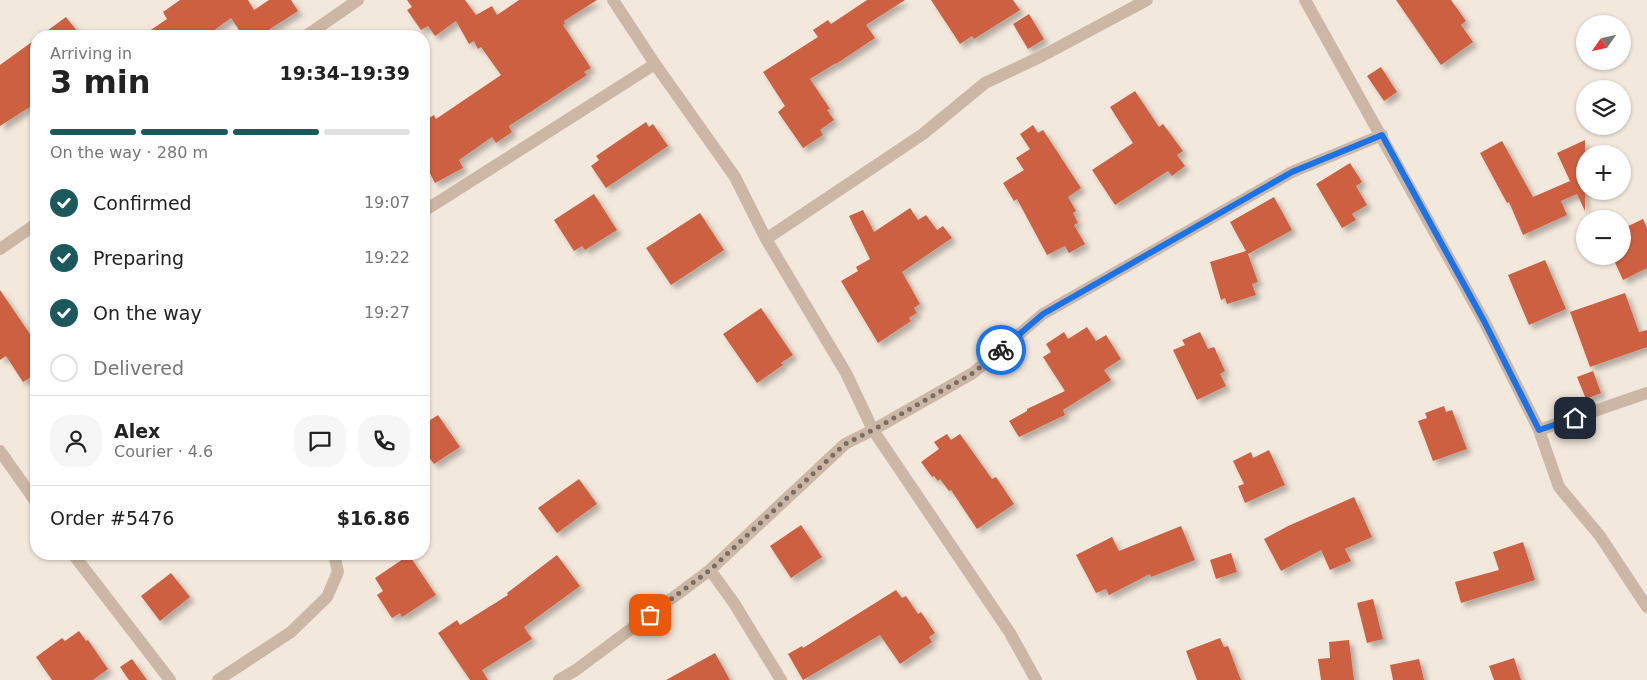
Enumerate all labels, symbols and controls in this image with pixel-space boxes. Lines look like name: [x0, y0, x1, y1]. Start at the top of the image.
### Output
north arrow: [1576, 15, 1631, 70]
map controls: [1576, 15, 1631, 265]
text: Arriving in: [50, 44, 132, 63]
text: 19:34–19:39: [280, 62, 410, 84]
text: 3 min: [50, 63, 151, 101]
button: layers: [1576, 80, 1631, 135]
text: On the way · 280 m: [50, 143, 208, 162]
button: +: [1576, 145, 1631, 200]
icon: check: [50, 189, 78, 217]
text: Confirmed: [93, 192, 192, 214]
text: 19:07: [364, 193, 410, 212]
button: −: [1576, 210, 1631, 265]
icon: check: [50, 244, 78, 272]
text: Preparing: [93, 247, 184, 269]
text: 19:22: [364, 248, 410, 267]
icon: check: [50, 299, 78, 327]
text: On the way: [93, 302, 202, 324]
text: 19:27: [364, 303, 410, 322]
courier: [976, 325, 1026, 375]
icon: bike: [987, 336, 1015, 364]
text: Delivered: [93, 357, 184, 379]
pin: [1554, 397, 1596, 439]
icon: home: [1561, 404, 1589, 432]
button: person: [50, 415, 102, 467]
button: chat: [294, 415, 346, 467]
button: phone: [358, 415, 410, 467]
text: Alex: [114, 420, 160, 442]
text: Courier · 4.6: [114, 442, 213, 461]
text: Order #5476: [50, 507, 174, 529]
text: $16.86: [337, 507, 410, 529]
pin: [629, 594, 671, 636]
icon: bag: [636, 601, 664, 629]

